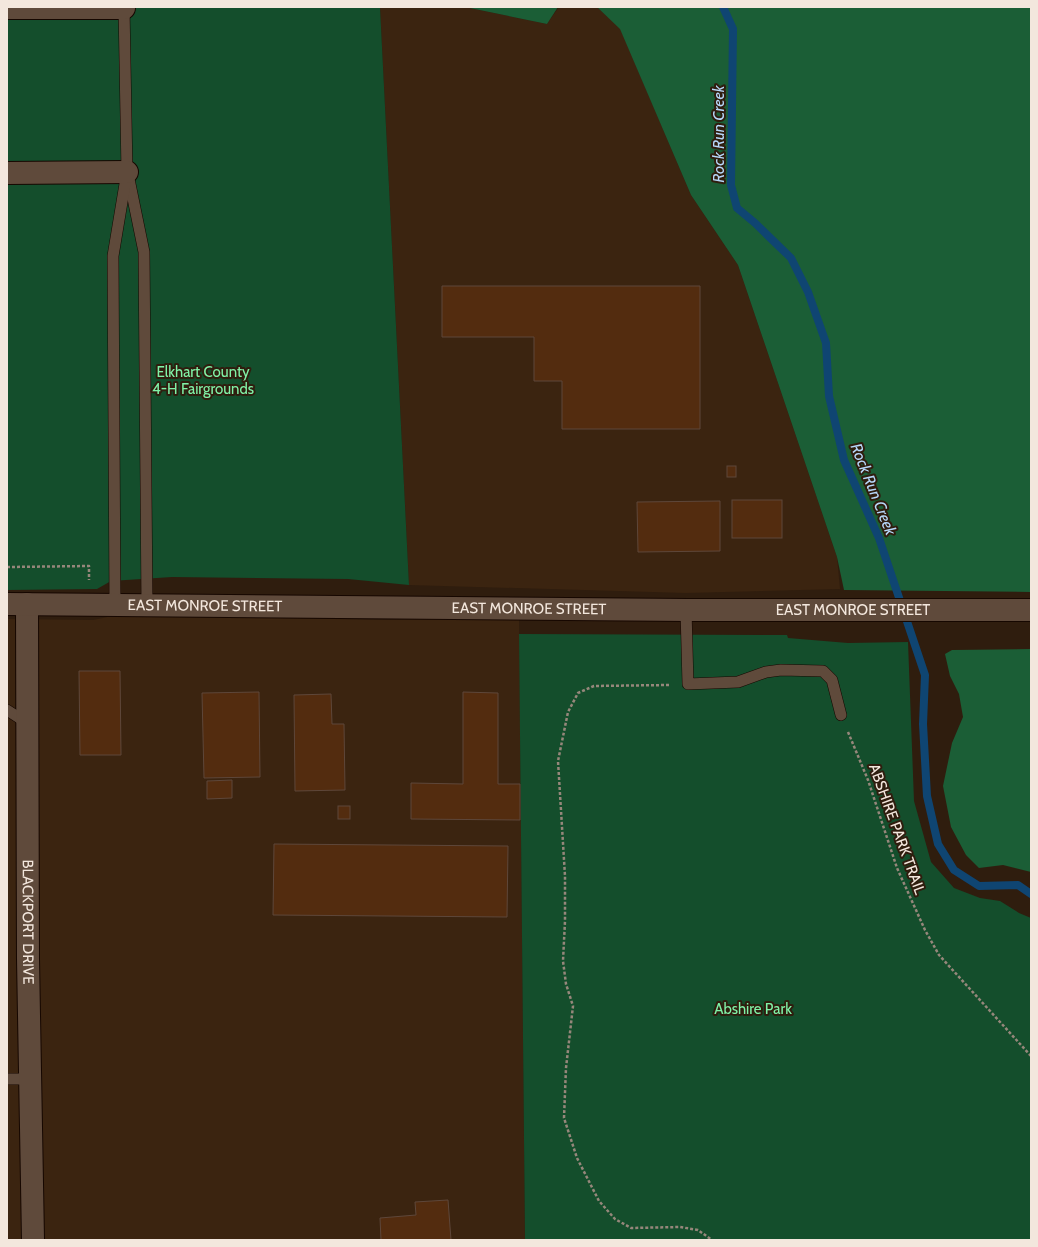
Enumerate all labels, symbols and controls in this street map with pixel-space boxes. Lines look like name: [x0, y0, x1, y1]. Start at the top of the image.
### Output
water label: Rock Run Creek: [709, 84, 728, 183]
park label: Elkhart County 4-H Fairgrounds: [152, 363, 254, 398]
water label: Rock Run Creek: [846, 440, 901, 539]
street label: EAST MONROE STREET: [128, 596, 282, 615]
street label: EAST MONROE STREET: [452, 599, 606, 618]
street label: EAST MONROE STREET: [776, 601, 930, 619]
street label: ABSHIRE PARK TRAIL: [865, 761, 929, 897]
street label: BLACKPORT DRIVE: [19, 859, 37, 985]
park label: Abshire Park: [714, 1000, 792, 1018]

